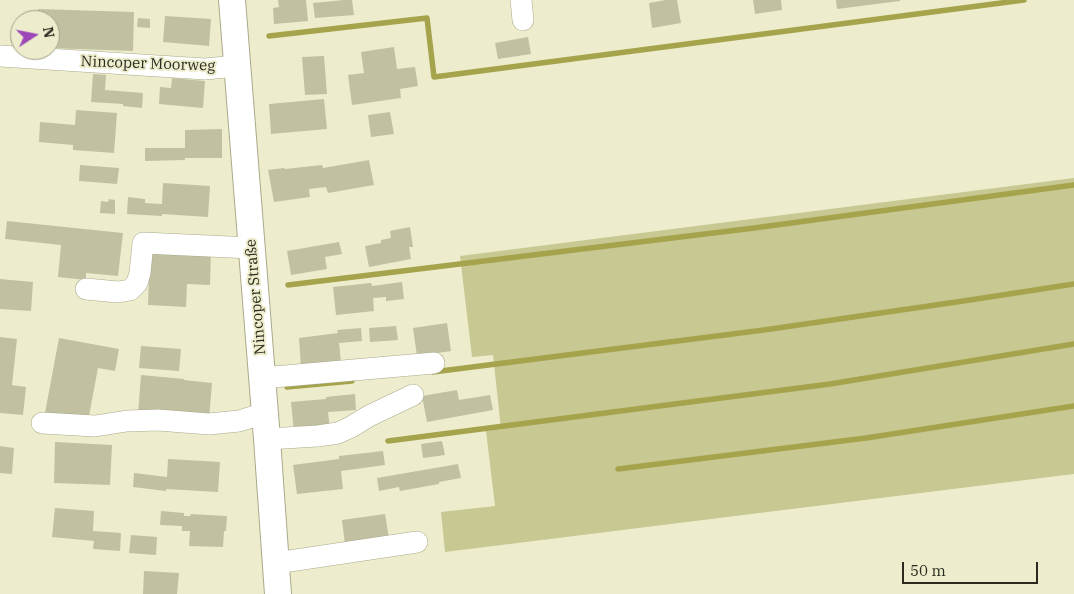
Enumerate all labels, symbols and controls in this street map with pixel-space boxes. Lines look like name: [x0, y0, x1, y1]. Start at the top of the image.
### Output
north arrow: [10, 10, 60, 60]
text: N: [39, 25, 59, 39]
street label: Nincoper Moorweg: [80, 53, 216, 75]
street label: Nincoper Straße: [242, 238, 270, 356]
scale bar: [904, 552, 1040, 584]
text: 50 m: [910, 561, 946, 580]

